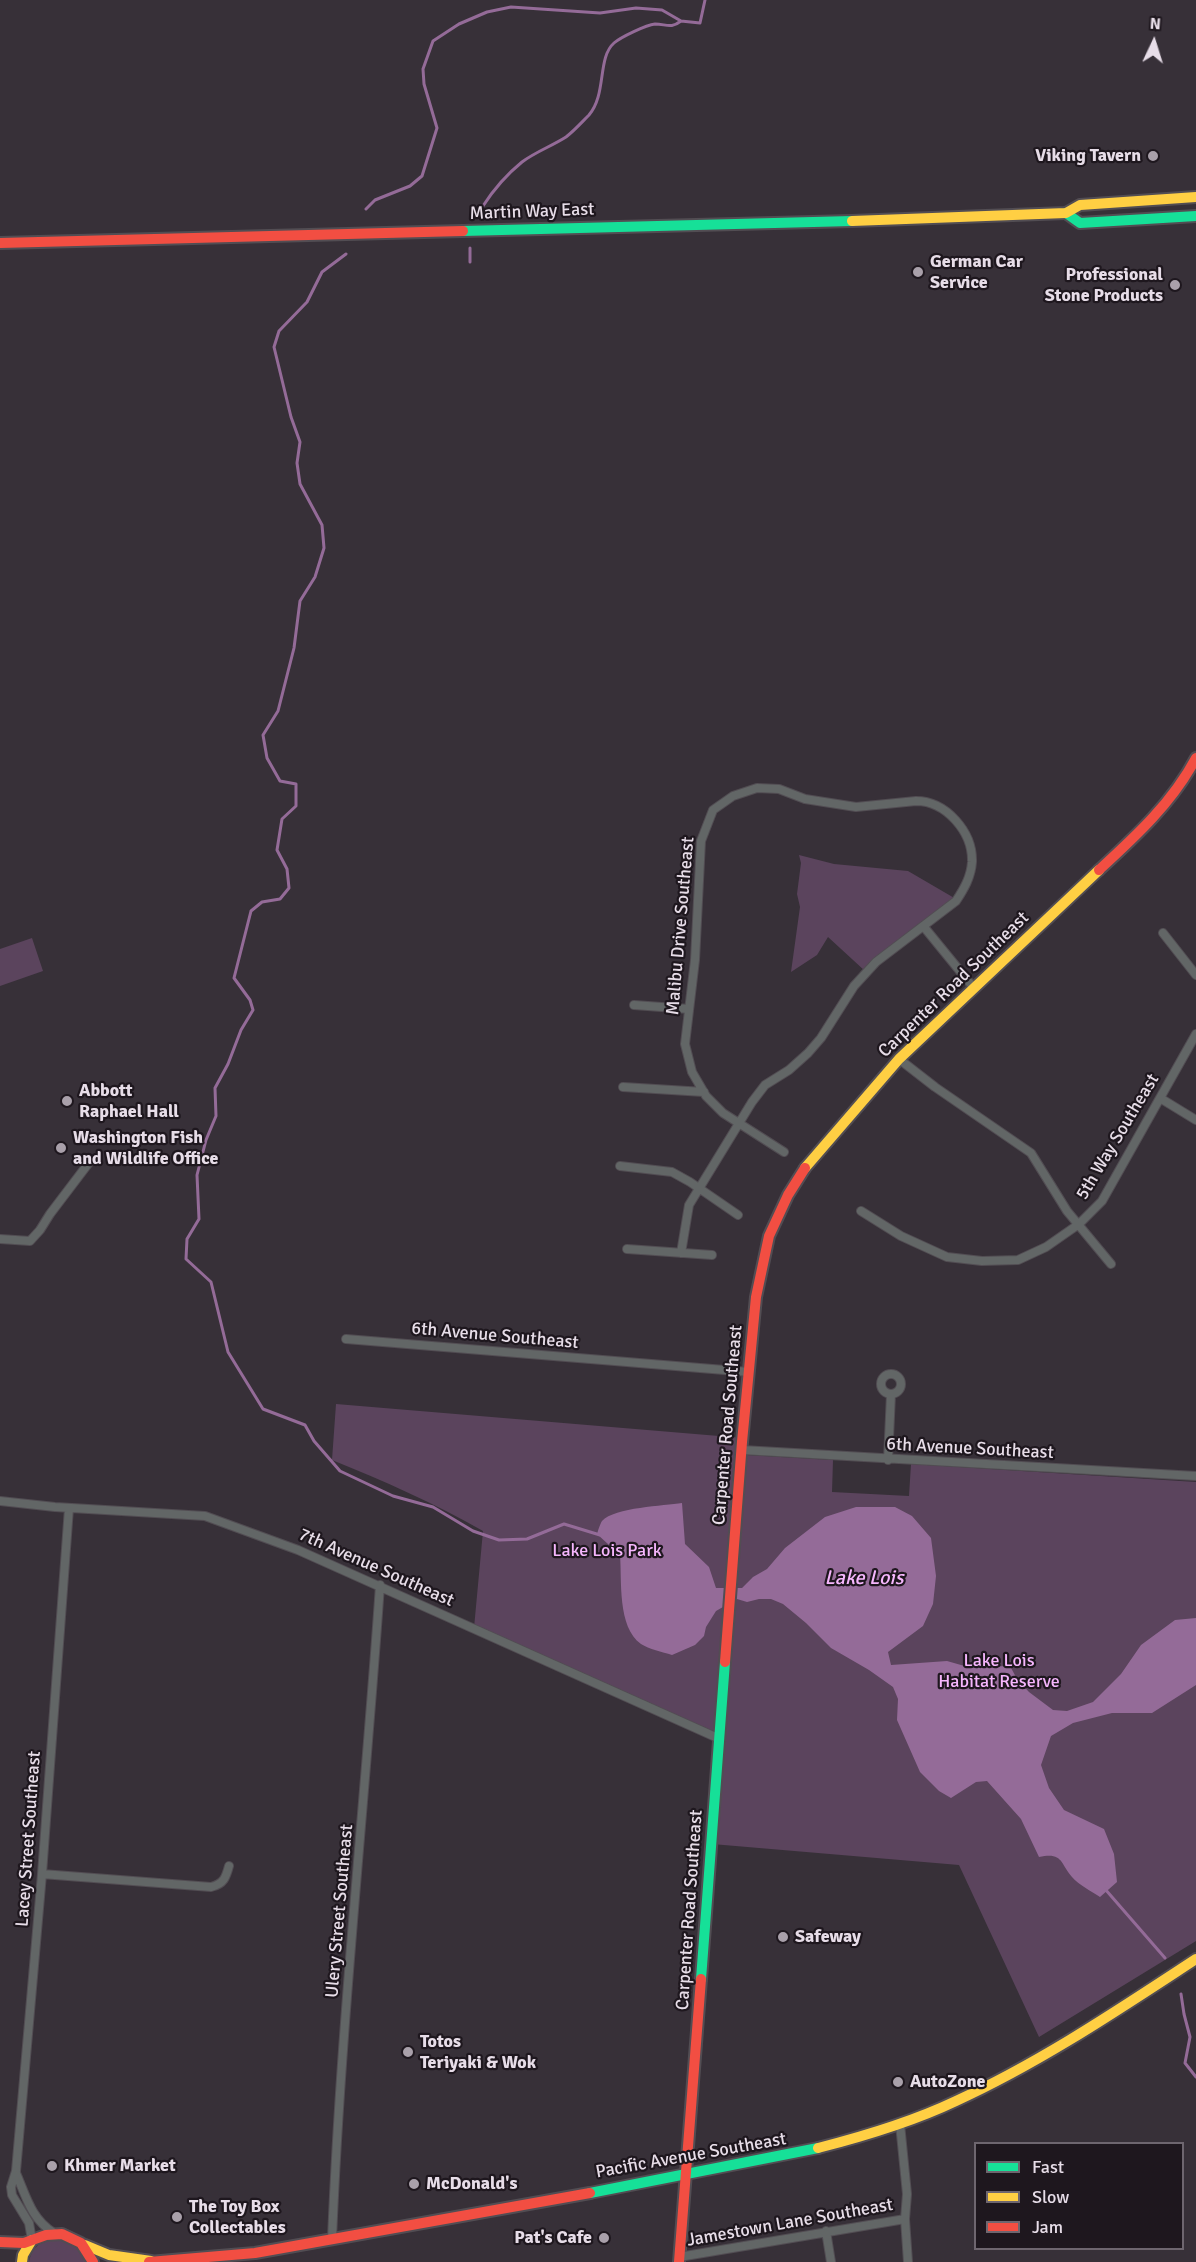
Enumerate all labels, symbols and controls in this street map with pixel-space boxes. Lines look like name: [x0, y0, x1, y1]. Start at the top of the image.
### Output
north arrow: [1124, 12, 1184, 72]
text: N: [1149, 14, 1162, 34]
place label: Viking Tavern: [1035, 145, 1141, 167]
marker: Viking Tavern: [1146, 149, 1160, 163]
street label: Martin Way East: [469, 199, 595, 225]
place label: German Car Service: [930, 251, 1023, 294]
place label: Professional Stone Products: [1045, 264, 1163, 306]
marker: German Car Service: [911, 265, 925, 279]
marker: Professional Stone Products: [1168, 278, 1182, 292]
street label: Malibu Drive Southeast: [662, 836, 700, 1016]
street label: Carpenter Road Southeast: [874, 908, 1034, 1062]
street label: 5th Way Southeast: [1072, 1070, 1164, 1204]
place label: Abbott Raphael Hall: [79, 1080, 179, 1122]
marker: Abbott Raphael Hall: [60, 1094, 74, 1108]
place label: Washington Fish and Wildlife Office: [73, 1127, 218, 1170]
marker: Washington Fish and Wildlife Office: [54, 1141, 68, 1155]
street label: 6th Avenue Southeast: [411, 1318, 579, 1354]
street label: Carpenter Road Southeast: [708, 1324, 748, 1526]
street label: 6th Avenue Southeast: [886, 1434, 1054, 1464]
street label: 7th Avenue Southeast: [295, 1524, 457, 1612]
park label: Lake Lois Park: [552, 1540, 662, 1562]
water label: Lake Lois: [825, 1567, 903, 1591]
park label: Lake Lois Habitat Reserve: [938, 1650, 1060, 1692]
street label: Lacey Street Southeast: [12, 1750, 46, 1928]
street label: Carpenter Road Southeast: [672, 1809, 708, 2011]
street label: Ulery Street Southeast: [322, 1823, 358, 1999]
place label: Safeway: [795, 1926, 861, 1948]
marker: Safeway: [776, 1930, 790, 1944]
place label: Totos Teriyaki & Wok: [420, 2031, 536, 2074]
marker: Totos Teriyaki & Wok: [401, 2045, 415, 2059]
place label: AutoZone: [910, 2071, 986, 2093]
marker: AutoZone: [891, 2075, 905, 2089]
street label: Pacific Avenue Southeast: [594, 2129, 788, 2183]
legend: [974, 2142, 1184, 2250]
place label: Khmer Market: [64, 2155, 176, 2177]
text: Fast: [1032, 2156, 1064, 2178]
marker: Khmer Market: [45, 2159, 59, 2173]
place label: McDonald's: [426, 2173, 517, 2195]
marker: McDonald's: [407, 2177, 421, 2191]
text: Slow: [1032, 2186, 1069, 2208]
street label: Jamestown Lane Southeast: [685, 2194, 895, 2252]
place label: The Toy Box Collectables: [189, 2196, 286, 2238]
marker: The Toy Box Collectables: [170, 2210, 184, 2224]
text: Jam: [1032, 2216, 1063, 2238]
place label: Pat's Cafe: [514, 2227, 592, 2249]
marker: Pat's Cafe: [597, 2231, 611, 2245]

